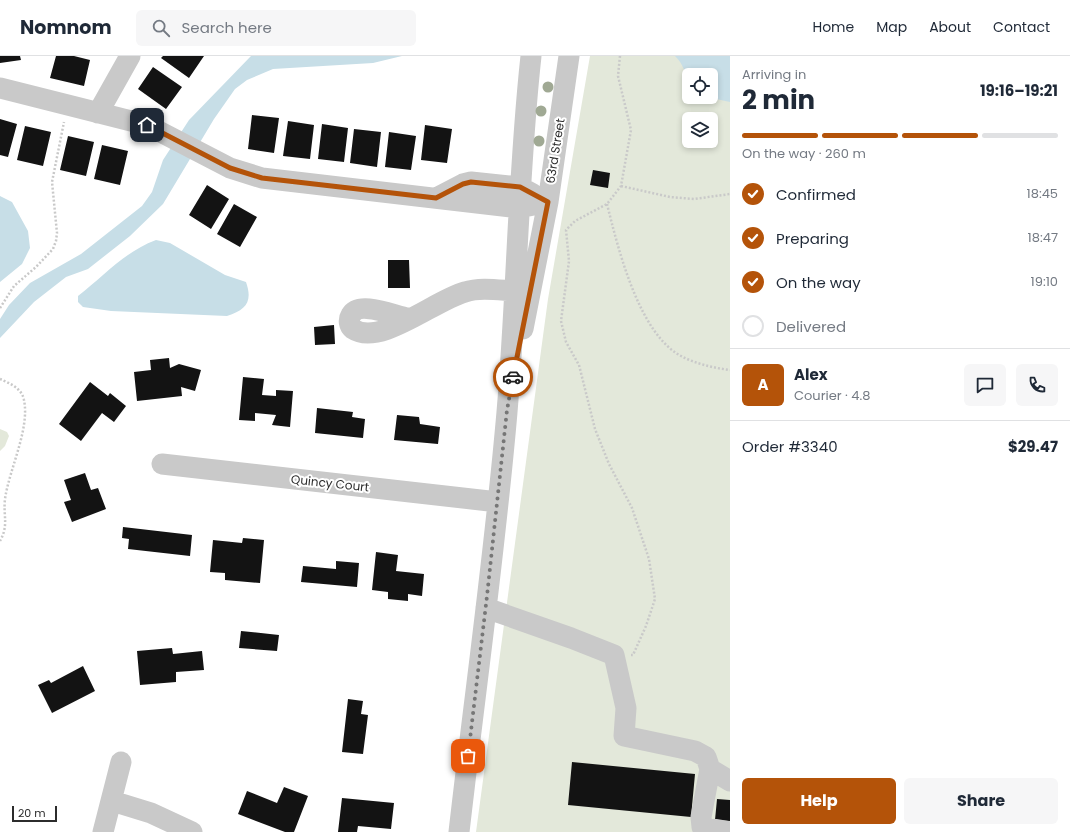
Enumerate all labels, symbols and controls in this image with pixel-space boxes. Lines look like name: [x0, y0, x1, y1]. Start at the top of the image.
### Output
search box: [136, 10, 416, 46]
text: Nomnom: [20, 14, 112, 41]
icon: search: [150, 17, 172, 39]
text: Search here: [182, 17, 272, 38]
text: Home: [812, 17, 854, 37]
text: Map: [876, 17, 907, 37]
text: About: [929, 17, 971, 37]
text: Contact: [993, 17, 1050, 37]
text: Arriving in: [742, 65, 806, 84]
map controls: [682, 68, 718, 148]
button: locate: [682, 68, 718, 104]
text: 19:16–19:21: [980, 80, 1058, 101]
text: 2 min: [742, 82, 815, 118]
pin: [130, 108, 164, 142]
button: layers: [682, 112, 718, 148]
icon: home: [136, 114, 158, 136]
street label: 63rd Street: [541, 117, 569, 185]
text: On the way · 260 m: [742, 144, 866, 163]
icon: check: [742, 183, 764, 205]
text: Confirmed: [776, 184, 856, 205]
text: 18:45: [1027, 184, 1058, 203]
icon: check: [742, 227, 764, 249]
text: Preparing: [776, 228, 849, 249]
text: 18:47: [1028, 228, 1058, 247]
icon: check: [742, 271, 764, 293]
text: On the way: [776, 272, 861, 293]
text: 19:10: [1031, 272, 1058, 291]
text: Delivered: [776, 316, 846, 337]
courier: [493, 357, 533, 397]
text: Alex: [794, 364, 828, 385]
button: chat: [964, 364, 1006, 406]
button: phone: [1016, 364, 1058, 406]
icon: car: [502, 366, 524, 388]
text: A: [757, 374, 769, 395]
text: Courier · 4.8: [794, 386, 870, 405]
text: Order #3340: [742, 436, 838, 457]
text: $29.47: [1008, 436, 1058, 457]
street label: Quincy Court: [290, 470, 370, 496]
pin: [451, 739, 485, 773]
icon: bag: [457, 745, 479, 767]
button: Help: [742, 778, 896, 824]
button: Share: [904, 778, 1058, 824]
scale bar: [12, 804, 57, 823]
text: 20 m: [18, 805, 46, 821]

